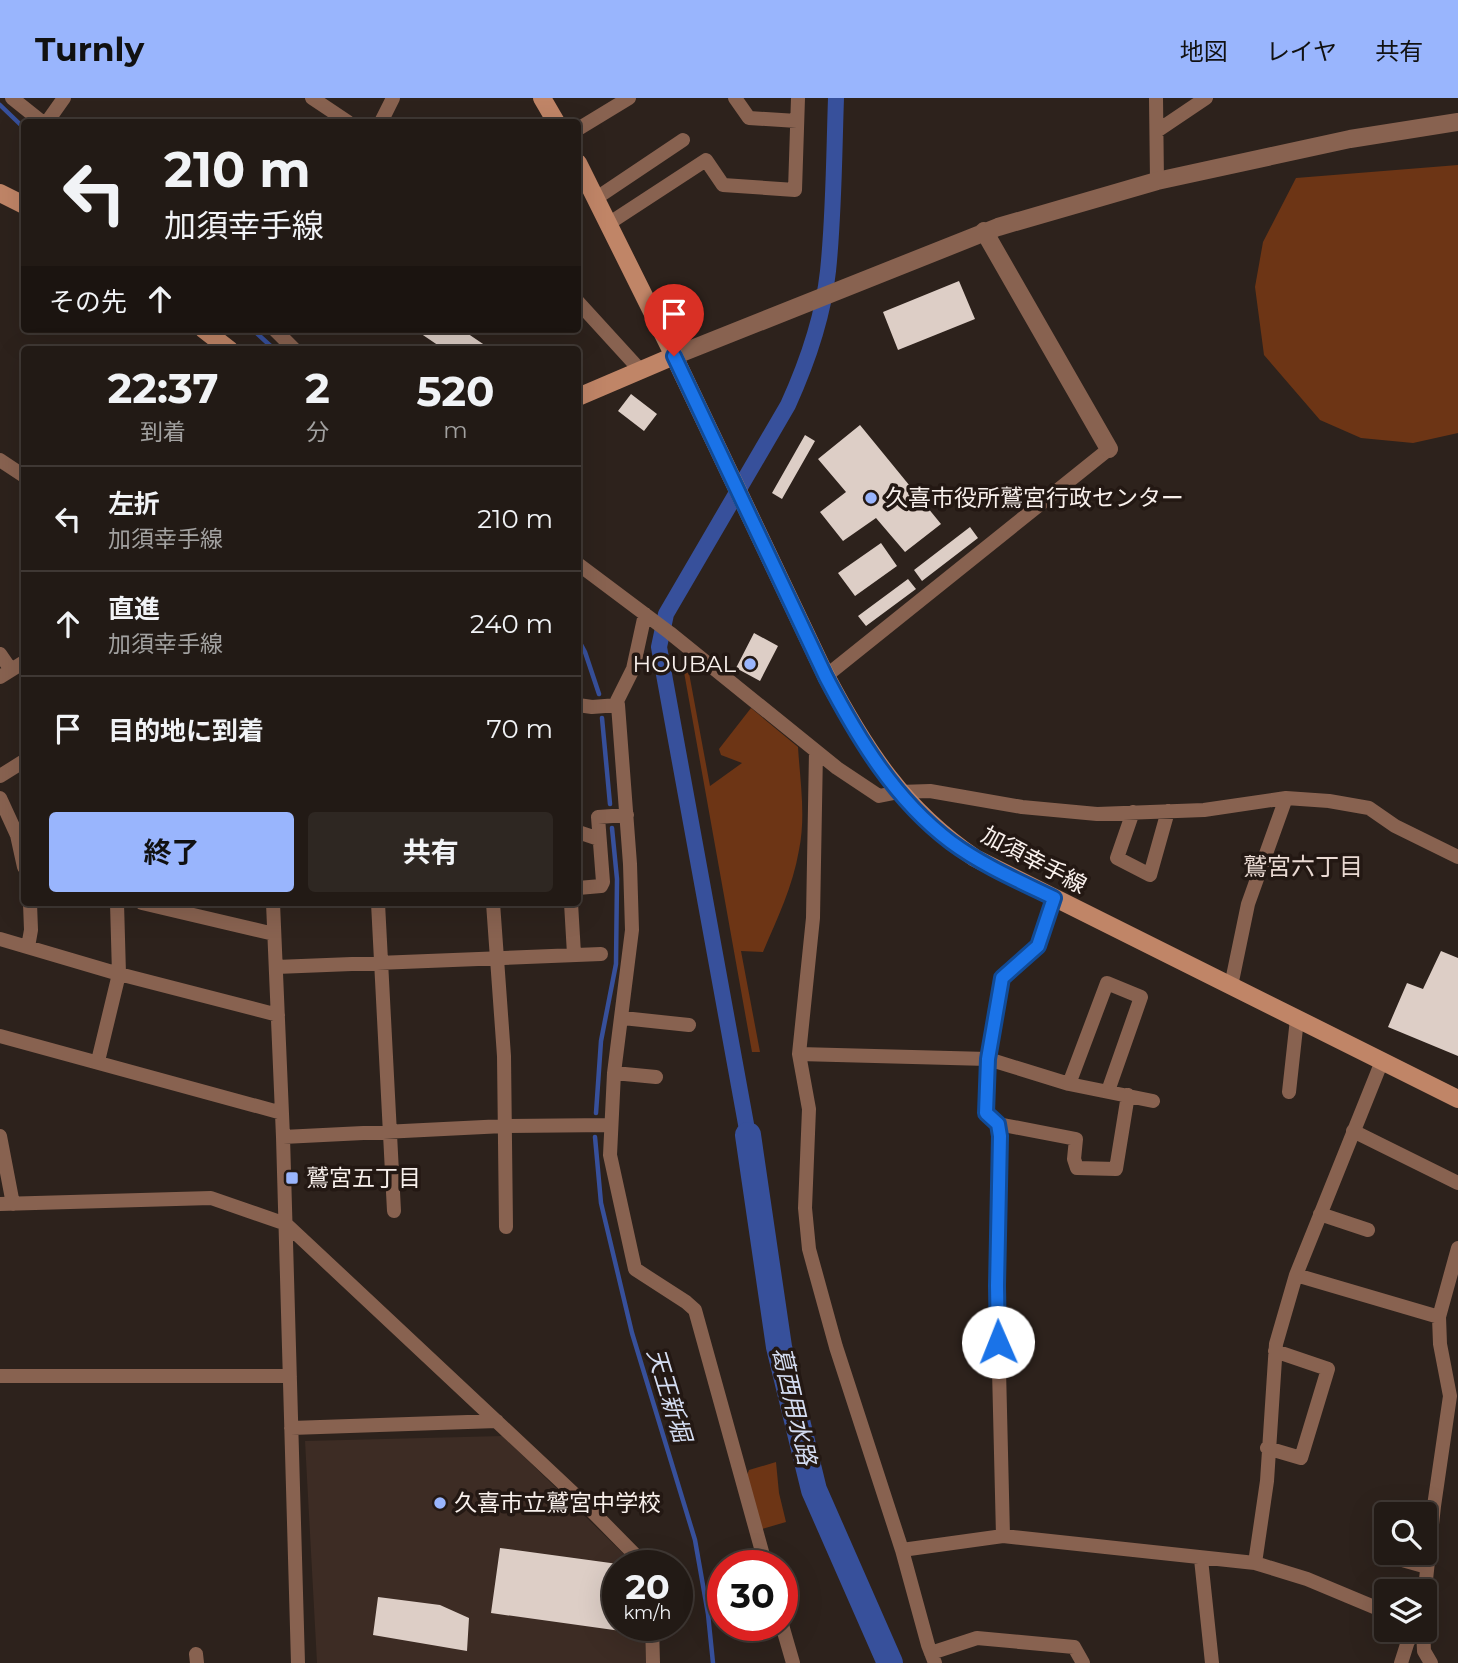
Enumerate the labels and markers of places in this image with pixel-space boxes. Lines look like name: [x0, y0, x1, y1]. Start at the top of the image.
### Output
pin: [644, 284, 704, 356]
place label: 久喜市役所鷲宮行政センター: [885, 484, 1184, 512]
marker: 久喜市役所鷲宮行政センター: [863, 490, 879, 506]
place label: HOUBAL: [633, 650, 736, 678]
marker: HOUBAL: [742, 656, 758, 672]
place label: 鷲宮五丁目: [306, 1164, 421, 1192]
marker: 鷲宮五丁目: [284, 1170, 300, 1186]
place label: 久喜市立鷲宮中学校: [454, 1489, 661, 1517]
marker: 久喜市立鷲宮中学校: [432, 1495, 448, 1511]

